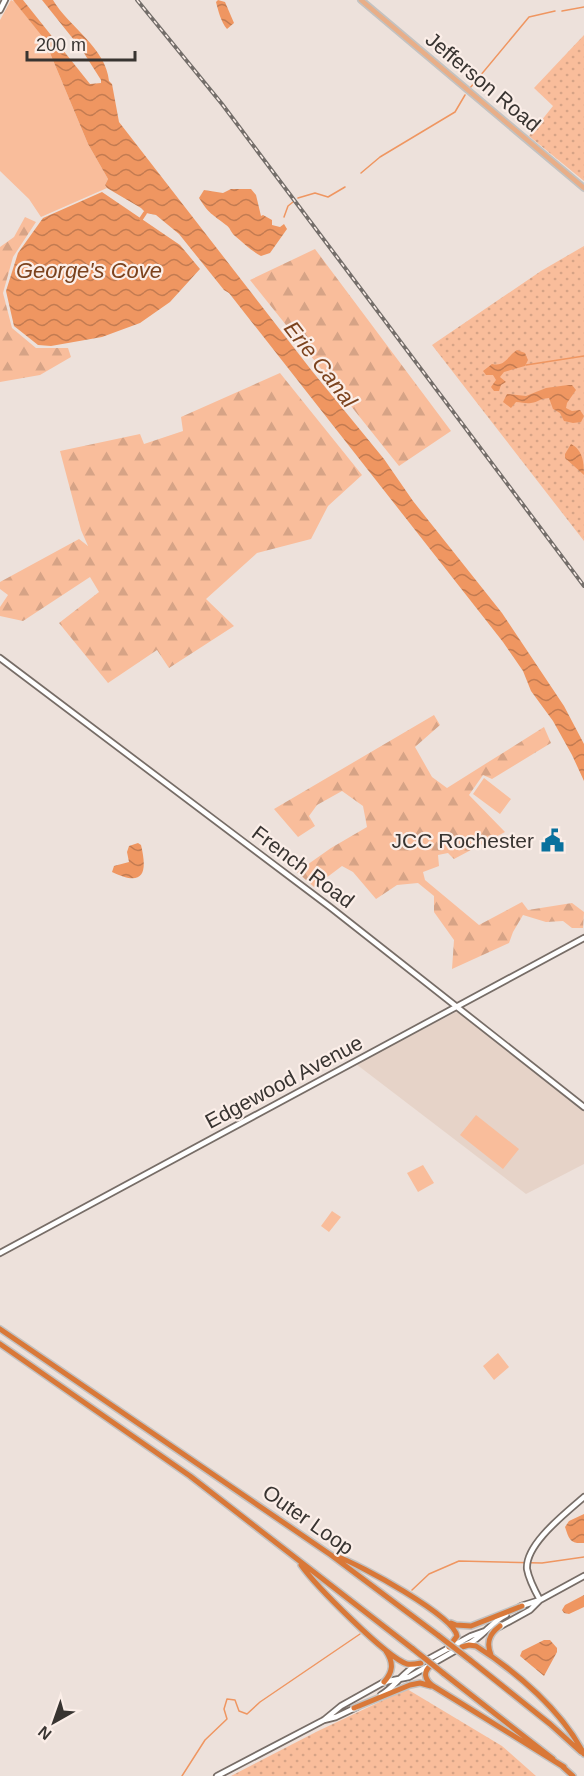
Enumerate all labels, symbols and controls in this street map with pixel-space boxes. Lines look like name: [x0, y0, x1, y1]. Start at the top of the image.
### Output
scale bar: [27, 24, 135, 62]
street label: Jefferson Road: [422, 27, 545, 136]
text: 200 m: [36, 35, 86, 55]
water label: George's Cove: [16, 258, 162, 283]
water label: Erie Canal: [279, 316, 363, 413]
street label: French Road: [248, 821, 359, 912]
public building icon: JCC Rochester: [539, 828, 565, 854]
place label: JCC Rochester: [392, 829, 534, 852]
street label: Edgewood Avenue: [201, 1030, 366, 1133]
street label: Outer Loop: [259, 1480, 358, 1559]
north arrow: [24, 1692, 84, 1752]
text: N: [35, 1723, 55, 1743]

